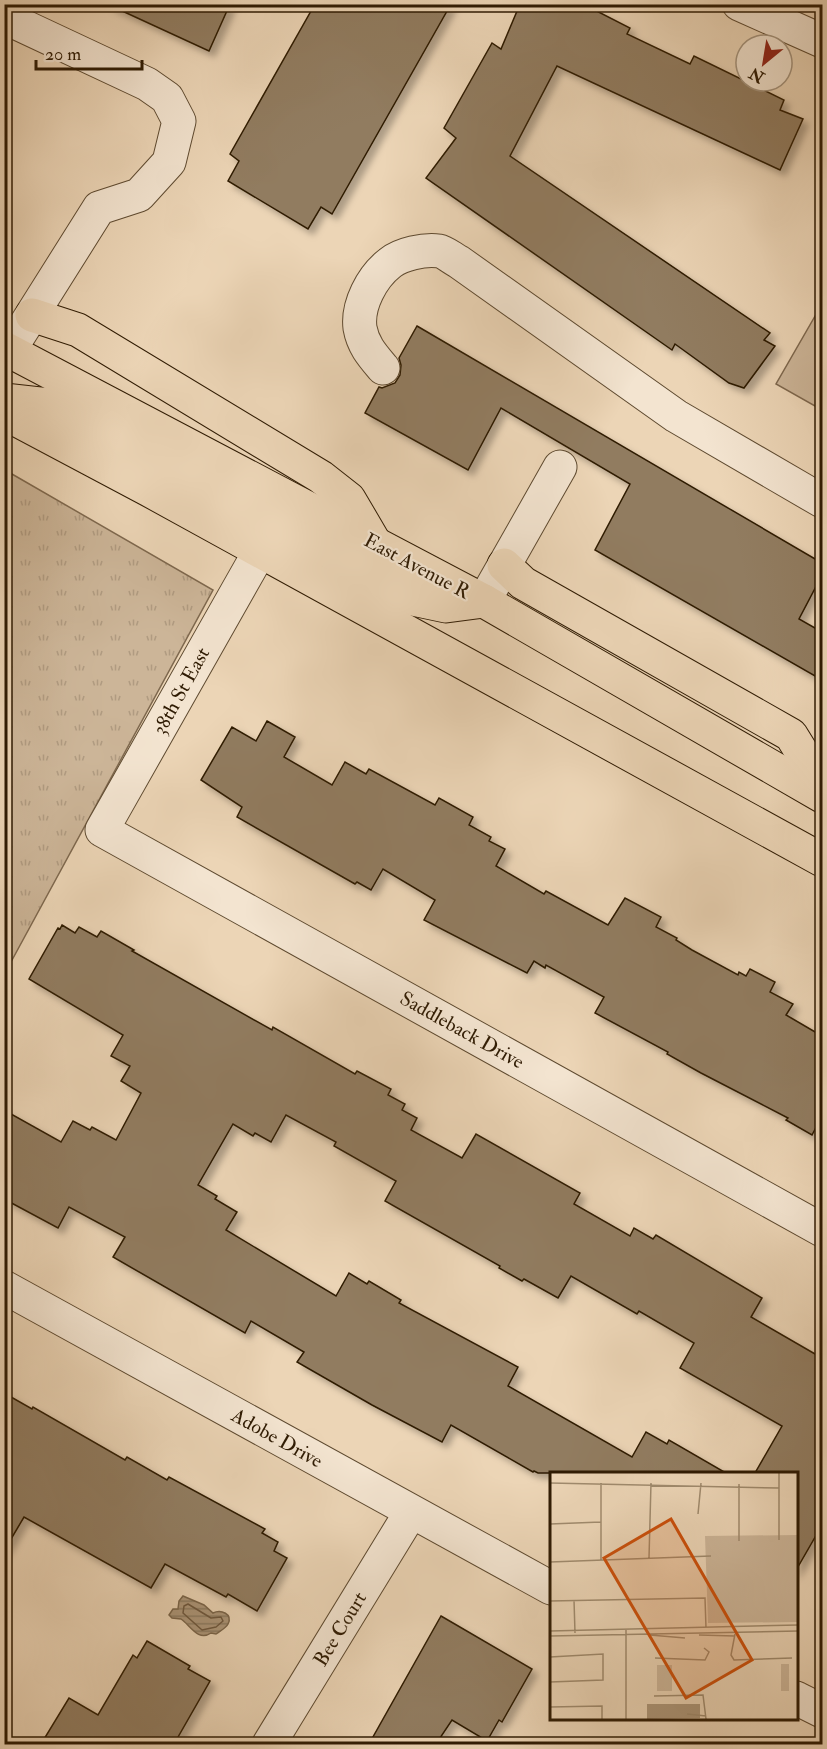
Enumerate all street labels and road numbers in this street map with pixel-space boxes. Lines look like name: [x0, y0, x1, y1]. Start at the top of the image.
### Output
street label: East Avenue R: [360, 528, 475, 605]
street label: 38th St East: [147, 642, 215, 739]
street label: Saddleback Drive: [396, 986, 528, 1074]
street label: Adobe Drive: [226, 1402, 327, 1473]
street label: Bee Court: [308, 1587, 372, 1671]

